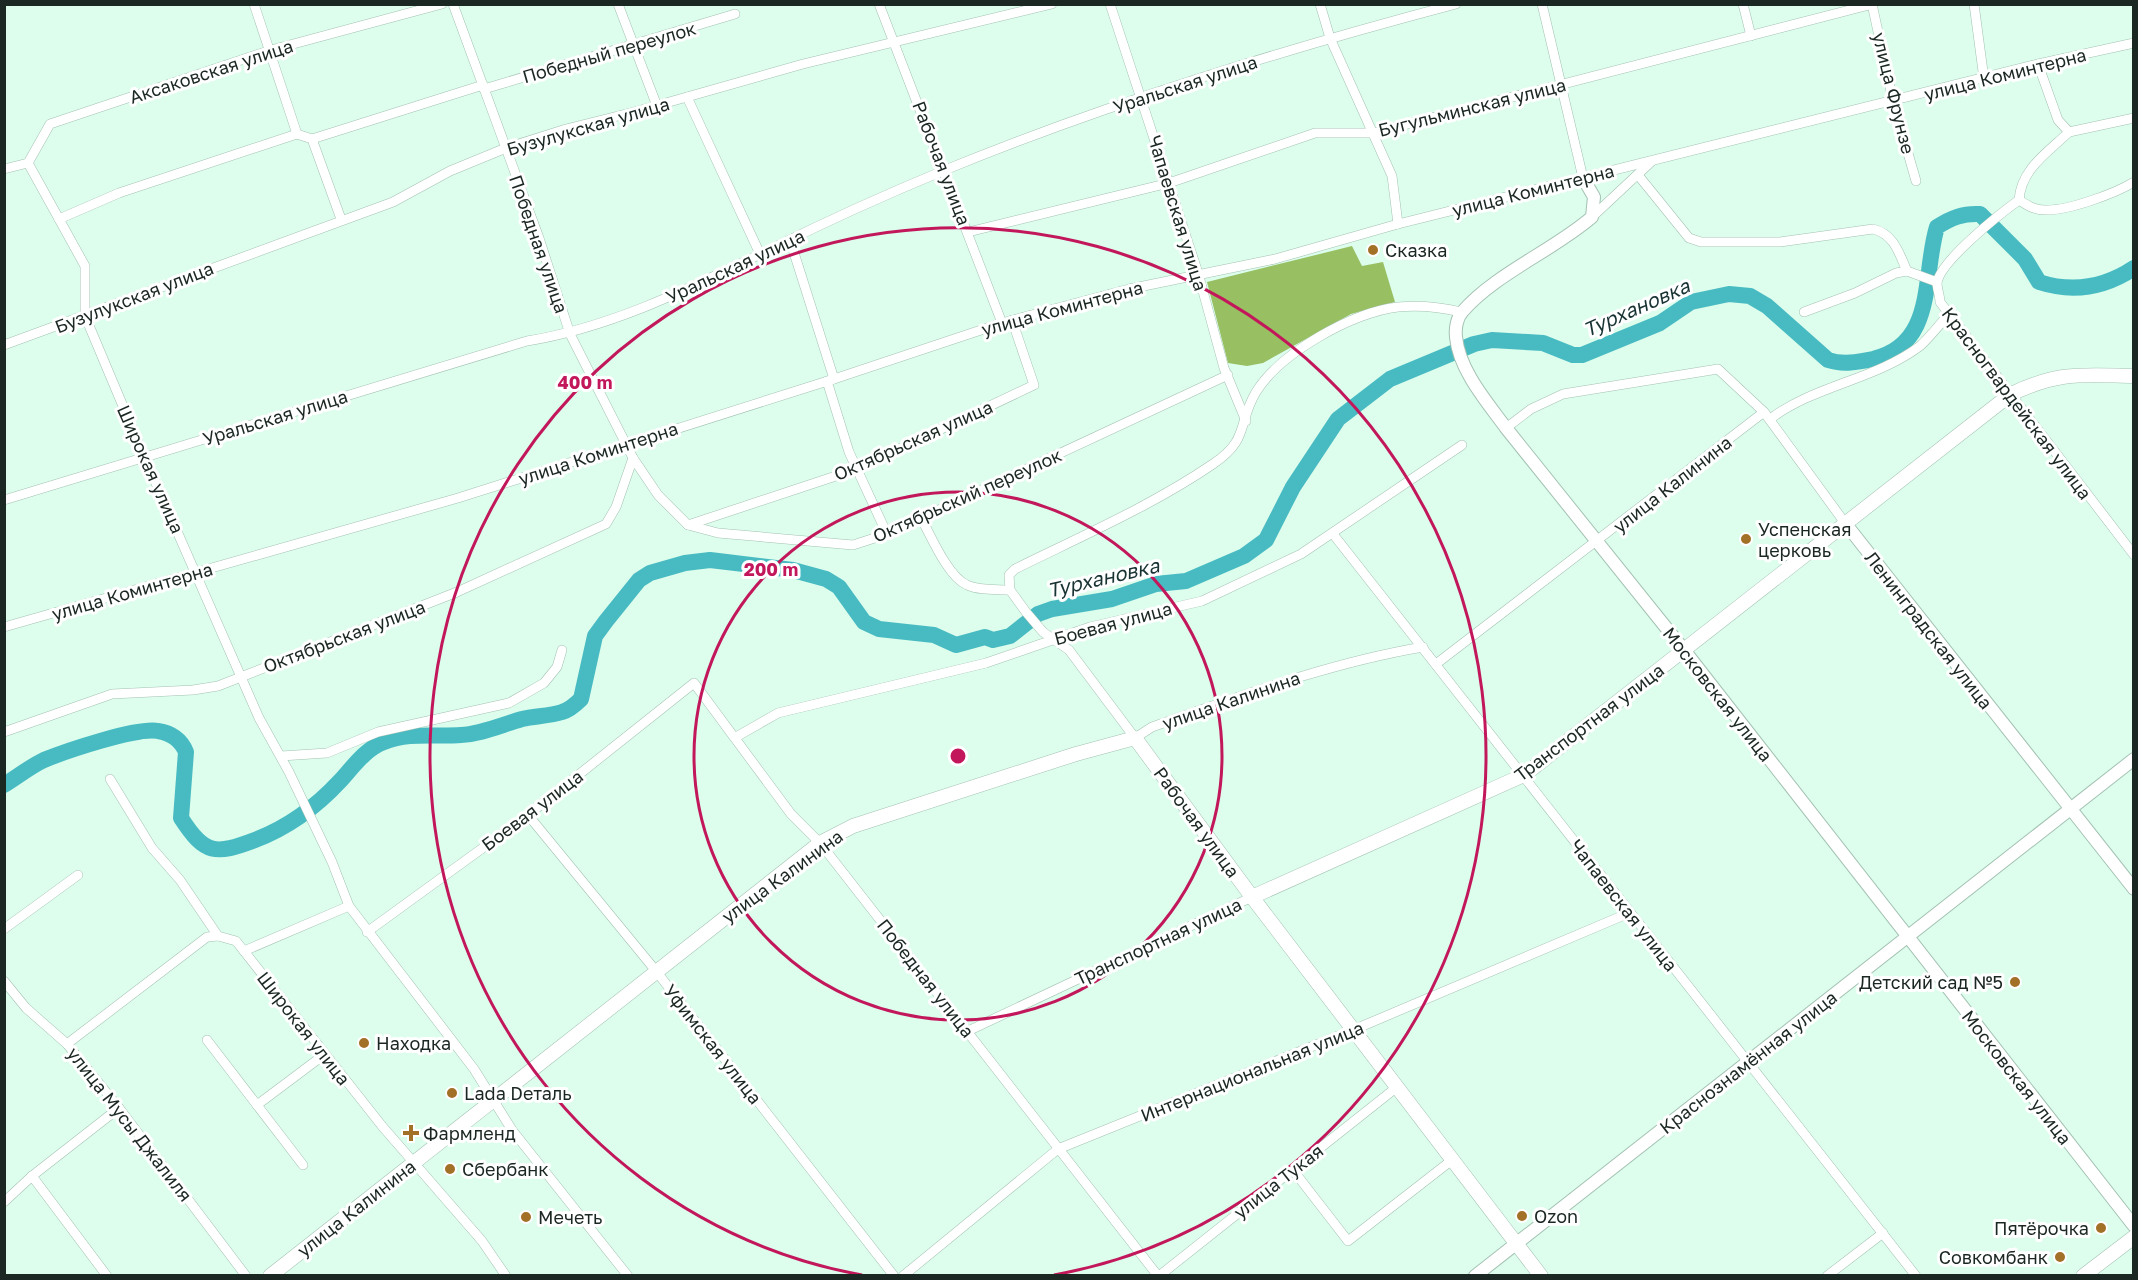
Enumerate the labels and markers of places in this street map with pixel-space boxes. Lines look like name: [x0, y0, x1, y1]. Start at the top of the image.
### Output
place label: Сказка: [1385, 239, 1447, 261]
marker: Сказка: [1366, 243, 1380, 257]
place label: Успенская церковь: [1758, 518, 1851, 561]
marker: Успенская церковь: [1739, 532, 1753, 546]
centre of rings: [948, 746, 968, 766]
place label: Детский сад №5: [1859, 971, 2003, 993]
marker: Детский сад №5: [2008, 975, 2022, 989]
place label: Находка: [376, 1032, 451, 1054]
marker: Находка: [357, 1036, 371, 1050]
place label: Lada Dеталь: [464, 1082, 572, 1104]
marker: Lada Dеталь: [445, 1086, 459, 1100]
place label: Фармленд: [423, 1122, 516, 1144]
marker: Фармленд: [404, 1126, 418, 1140]
place label: Сбербанк: [462, 1158, 549, 1180]
marker: Сбербанк: [443, 1162, 457, 1176]
place label: Ozon: [1534, 1205, 1578, 1227]
place label: Мечеть: [538, 1206, 602, 1228]
marker: Ozon: [1515, 1209, 1529, 1223]
marker: Мечеть: [519, 1210, 533, 1224]
place label: Пятёрочка: [1994, 1217, 2089, 1239]
marker: Пятёрочка: [2094, 1221, 2108, 1235]
place label: Совкомбанк: [1939, 1246, 2048, 1268]
marker: Совкомбанк: [2053, 1250, 2067, 1264]

